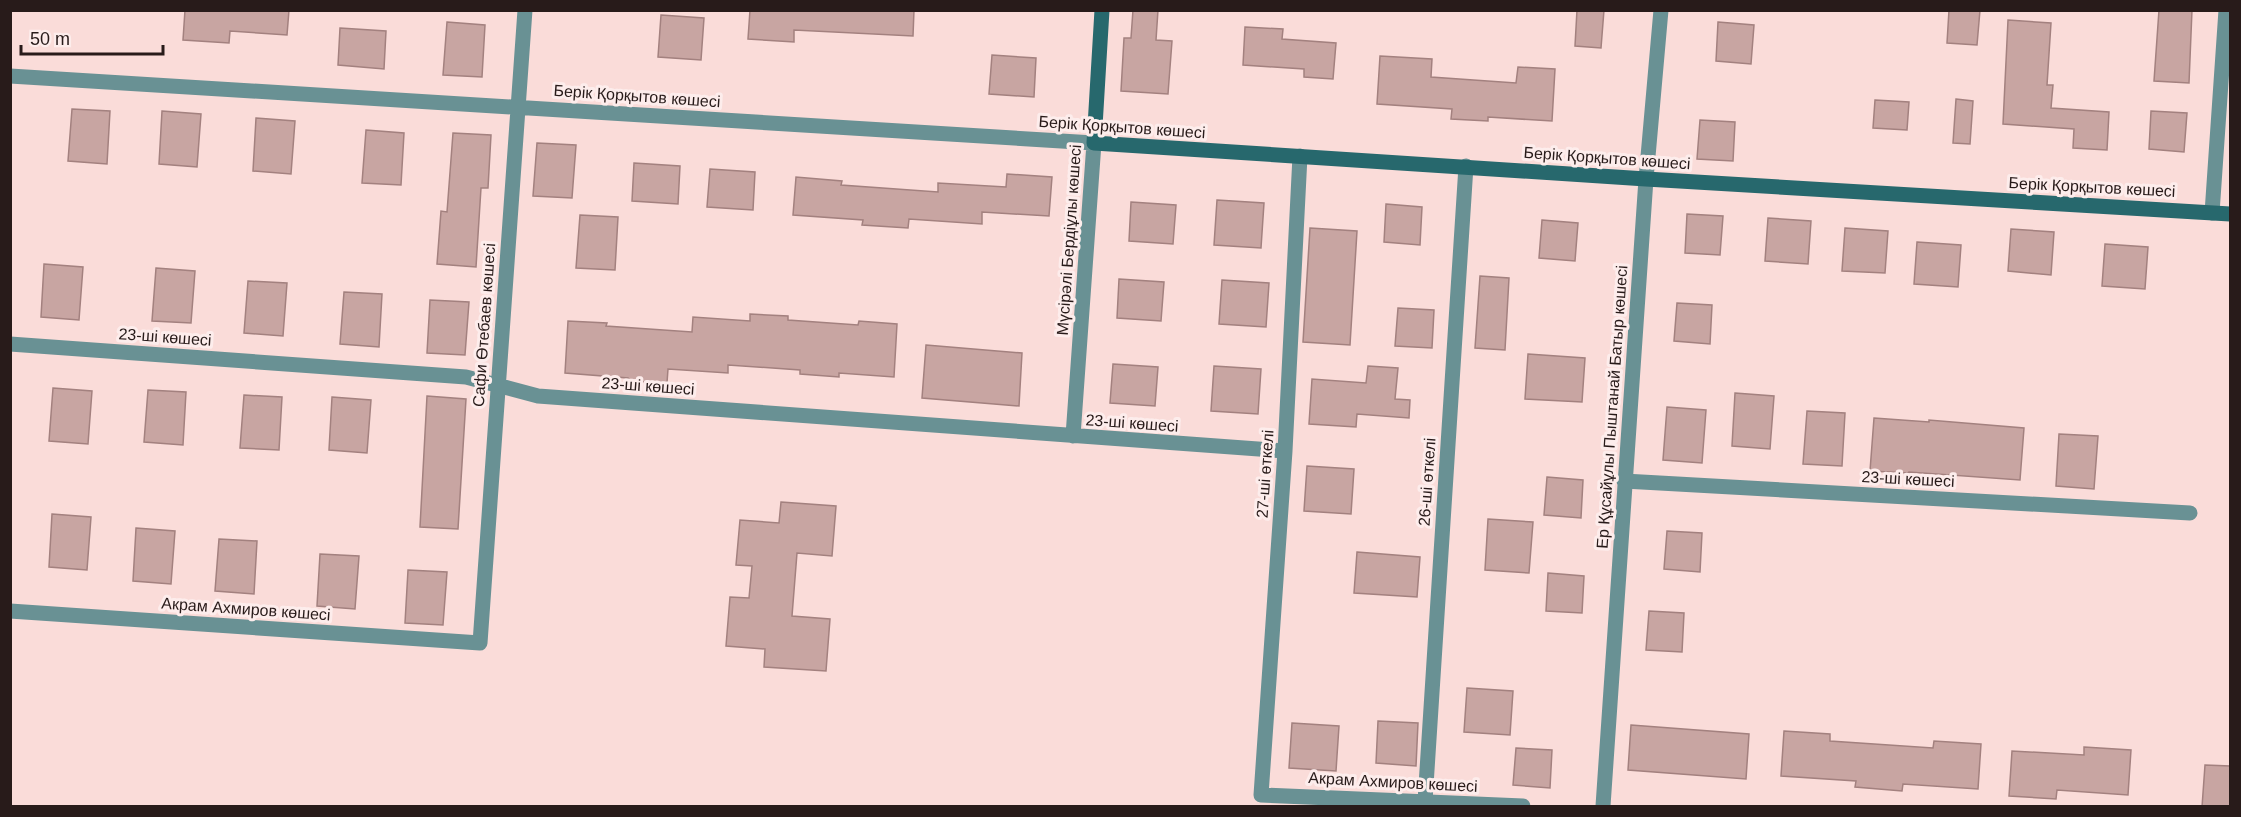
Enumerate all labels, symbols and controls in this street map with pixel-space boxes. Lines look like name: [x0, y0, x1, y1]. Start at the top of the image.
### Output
scale bar: [21, 18, 164, 56]
text: 50 m: [30, 29, 70, 49]
street label: Берік Қорқытов көшесі: [553, 82, 721, 110]
street label: Берік Қорқытов көшесі: [1038, 113, 1206, 141]
street label: Мүсірәлі Бердіұлы көшесі: [1054, 144, 1084, 336]
street label: Берік Қорқытов көшесі: [1523, 144, 1691, 172]
street label: Берік Қорқытов көшесі: [2008, 174, 2176, 200]
street label: Сафи Өтебаев көшесі: [470, 242, 498, 408]
street label: Ер Құсайұлы Пыштанай Батыр көшесі: [1594, 265, 1630, 549]
street label: 23-шi көшесi: [118, 325, 212, 349]
street label: 23-шi көшесi: [601, 374, 695, 398]
street label: 23-шi көшесi: [1085, 411, 1179, 435]
street label: 27-ші өткелі: [1253, 429, 1277, 519]
street label: 26-ші өткелі: [1415, 437, 1439, 527]
street label: 23-шi көшесi: [1861, 468, 1955, 490]
street label: Акрам Ахмиров көшесі: [161, 595, 331, 623]
street label: Акрам Ахмиров көшесі: [1308, 769, 1478, 795]

